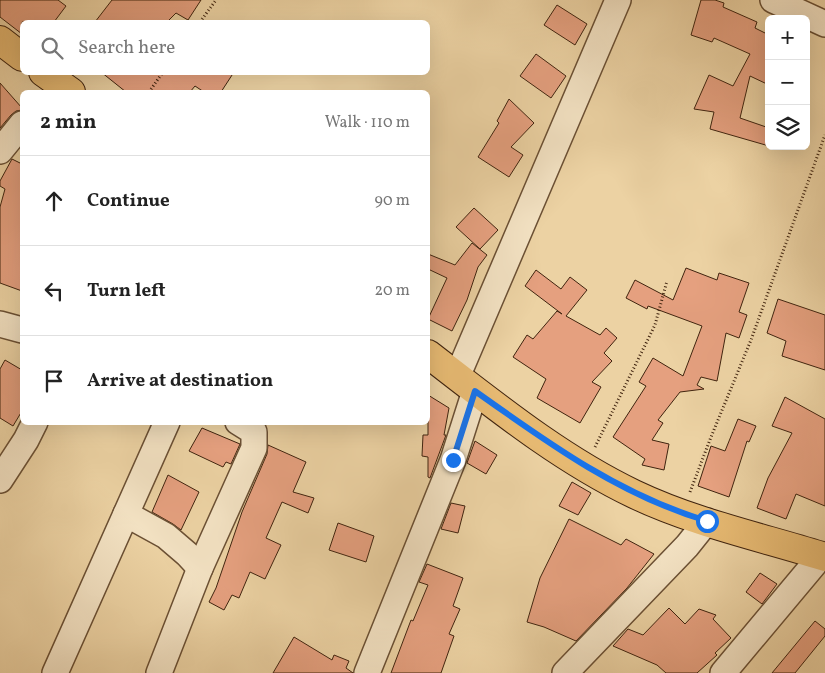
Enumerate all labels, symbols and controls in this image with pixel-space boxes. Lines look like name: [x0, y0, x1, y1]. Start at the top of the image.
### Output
map controls: [765, 15, 810, 150]
button: +: [765, 15, 810, 60]
search box: [20, 20, 430, 75]
icon: search: [38, 34, 66, 62]
text: Search here: [78, 35, 175, 61]
button: −: [765, 60, 810, 105]
button: layers: [765, 105, 810, 150]
text: 2 min: [40, 108, 97, 137]
text: Walk · 110 m: [325, 112, 410, 134]
icon: ahead: [40, 187, 68, 215]
text: Continue: [87, 188, 170, 214]
text: 90 m: [374, 190, 410, 212]
icon: left: [40, 277, 68, 305]
text: Turn left: [87, 278, 166, 304]
text: 20 m: [375, 280, 410, 302]
icon: arrive: [40, 367, 68, 395]
text: Arrive at destination: [87, 368, 273, 394]
route end: [442, 449, 465, 472]
route start: [696, 510, 719, 533]

